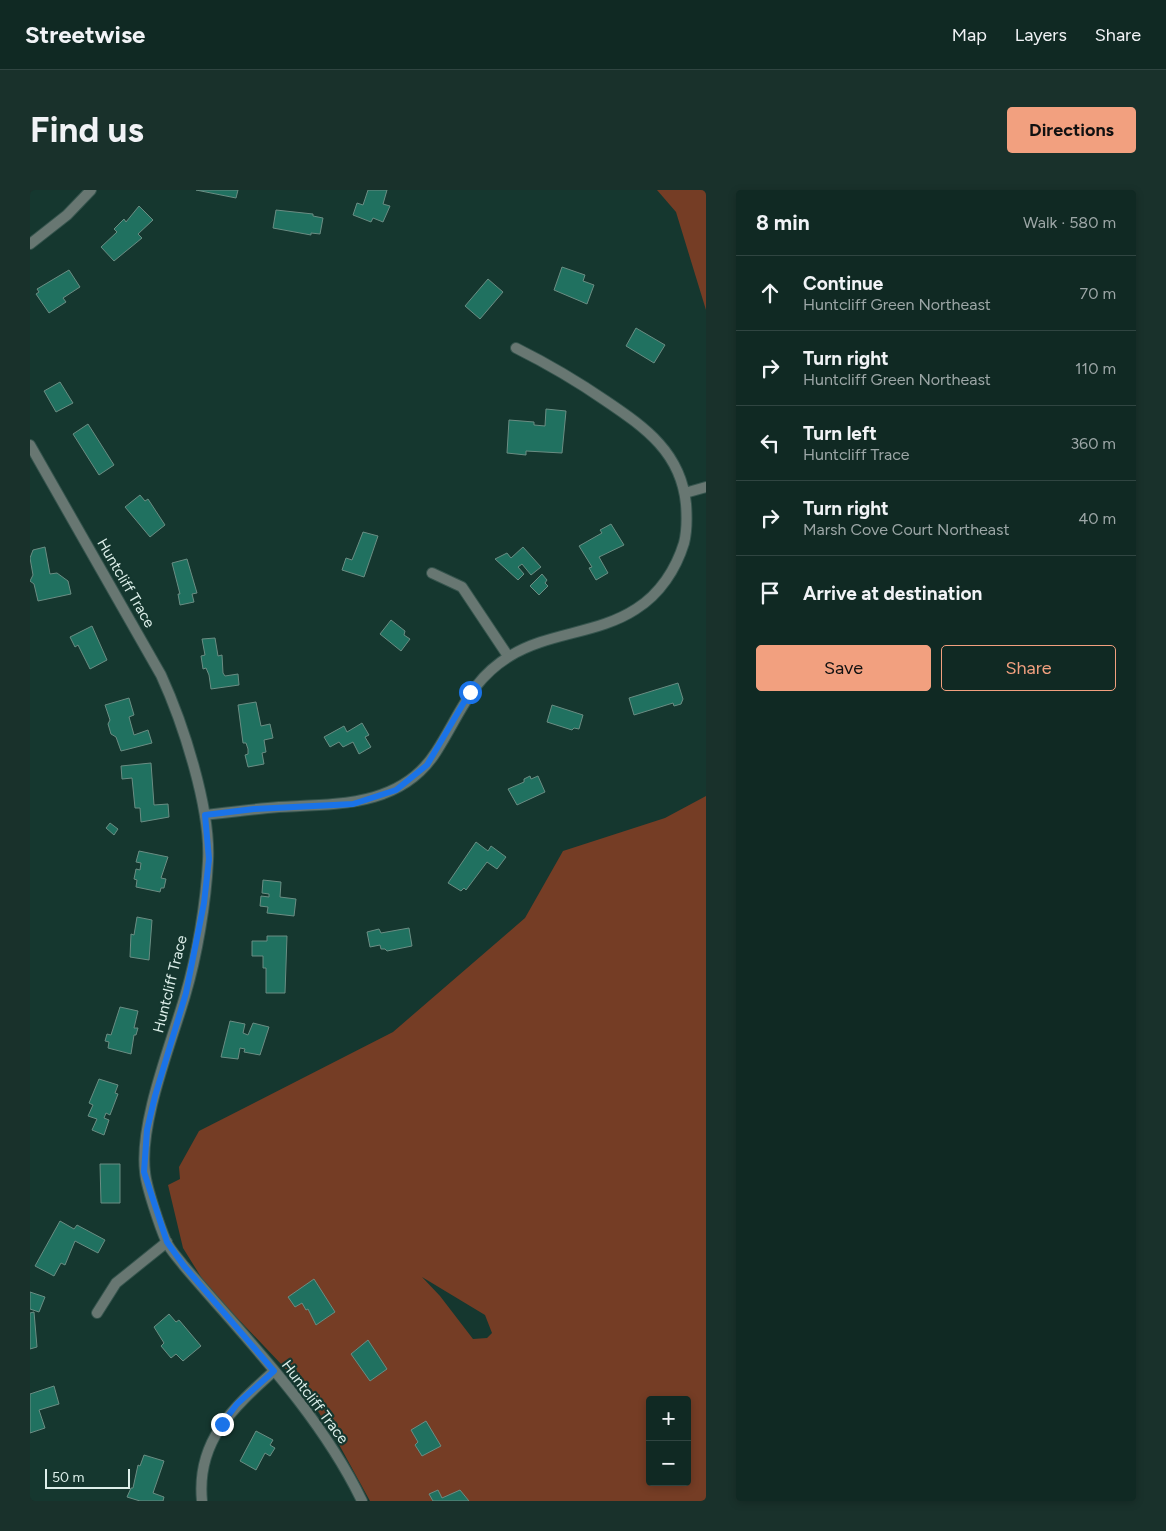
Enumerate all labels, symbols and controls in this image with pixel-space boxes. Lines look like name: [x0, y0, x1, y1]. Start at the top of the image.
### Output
text: Streetwise: [25, 20, 145, 49]
text: Map: [952, 24, 987, 46]
text: Layers: [1015, 24, 1067, 46]
text: Share: [1095, 24, 1141, 46]
button: Directions: [1007, 107, 1136, 153]
text: Find us: [30, 109, 144, 151]
text: 8 min: [756, 210, 810, 235]
text: Walk · 580 m: [1023, 213, 1116, 232]
text: Continue: [803, 272, 883, 295]
icon: ahead: [756, 279, 784, 307]
text: 70 m: [1080, 284, 1116, 303]
text: Huntcliff Green Northeast: [803, 295, 991, 314]
text: Turn right: [803, 347, 889, 370]
icon: right: [756, 354, 784, 382]
text: 110 m: [1075, 359, 1116, 378]
text: Huntcliff Green Northeast: [803, 370, 991, 389]
text: Turn left: [803, 422, 877, 445]
icon: left: [756, 429, 784, 457]
text: 360 m: [1070, 434, 1116, 453]
text: Huntcliff Trace: [803, 445, 910, 464]
text: Turn right: [803, 497, 889, 520]
icon: right: [756, 504, 784, 532]
text: 40 m: [1078, 509, 1116, 528]
text: Marsh Cove Court Northeast: [803, 520, 1009, 539]
street label: Huntcliff Trace: [93, 535, 159, 631]
icon: arrive: [756, 579, 784, 607]
text: Arrive at destination: [803, 582, 982, 605]
button: Save: [756, 645, 931, 691]
button: Share: [941, 645, 1116, 691]
route start: [459, 681, 482, 704]
street label: Huntcliff Trace: [149, 933, 191, 1035]
street label: Huntcliff Trace: [278, 1357, 352, 1447]
map controls: [646, 1396, 691, 1486]
button: +: [646, 1396, 691, 1441]
route end: [211, 1413, 234, 1436]
button: −: [646, 1441, 691, 1486]
scale bar: [45, 1466, 130, 1489]
text: 50 m: [52, 1469, 84, 1486]

